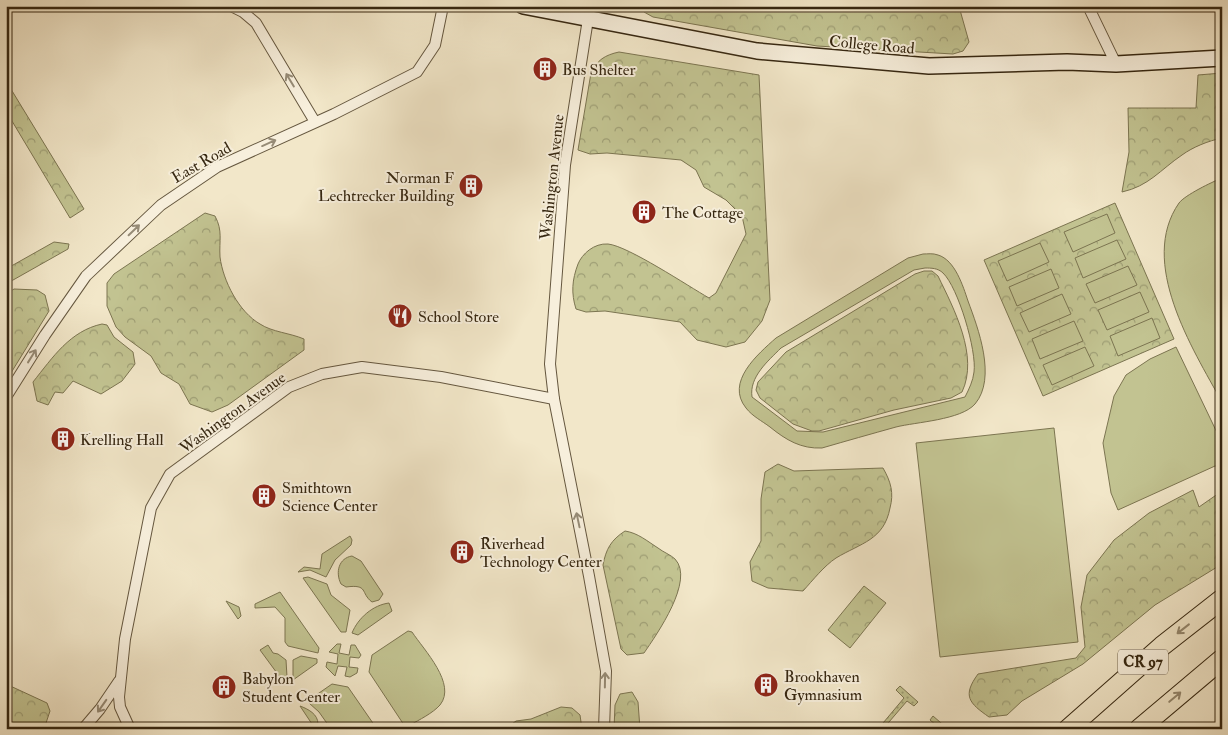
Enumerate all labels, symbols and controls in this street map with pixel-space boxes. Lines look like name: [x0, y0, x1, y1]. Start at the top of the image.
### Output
street label: College Road: [828, 31, 916, 59]
building icon: Bus Shelter: [532, 56, 558, 82]
place label: Bus Shelter: [562, 60, 635, 80]
one-way arrow: [285, 74, 295, 88]
street label: Washington Avenue: [535, 113, 569, 242]
street label: East Road: [168, 138, 235, 188]
one-way arrow: [262, 138, 277, 148]
place label: Norman F Lechtrecker Building: [318, 168, 455, 206]
building icon: Norman F Lechtrecker Building: [458, 173, 484, 199]
building icon: The Cottage: [631, 199, 657, 225]
place label: The Cottage: [662, 203, 744, 223]
one-way arrow: [128, 224, 140, 236]
restaurant icon: School Store: [387, 303, 413, 329]
place label: School Store: [418, 307, 499, 327]
one-way arrow: [27, 349, 37, 363]
street label: Washington Avenue: [175, 367, 290, 459]
building icon: Krelling Hall: [50, 426, 76, 452]
place label: Krelling Hall: [80, 430, 164, 450]
place label: Smithtown Science Center: [282, 478, 377, 516]
building icon: Smithtown Science Center: [251, 483, 277, 509]
one-way arrow: [573, 513, 582, 529]
place label: Riverhead Technology Center: [480, 534, 602, 572]
building icon: Riverhead Technology Center: [449, 539, 475, 565]
one-way arrow: [1176, 624, 1190, 634]
road number: CR 97: [1118, 650, 1168, 674]
place label: Brookhaven Gymnasium: [784, 667, 863, 705]
place label: Babylon Student Center: [242, 669, 340, 707]
one-way arrow: [601, 672, 610, 688]
building icon: Brookhaven Gymnasium: [753, 672, 779, 698]
building icon: Babylon Student Center: [211, 674, 237, 700]
one-way arrow: [1169, 691, 1182, 702]
one-way arrow: [97, 698, 107, 712]

